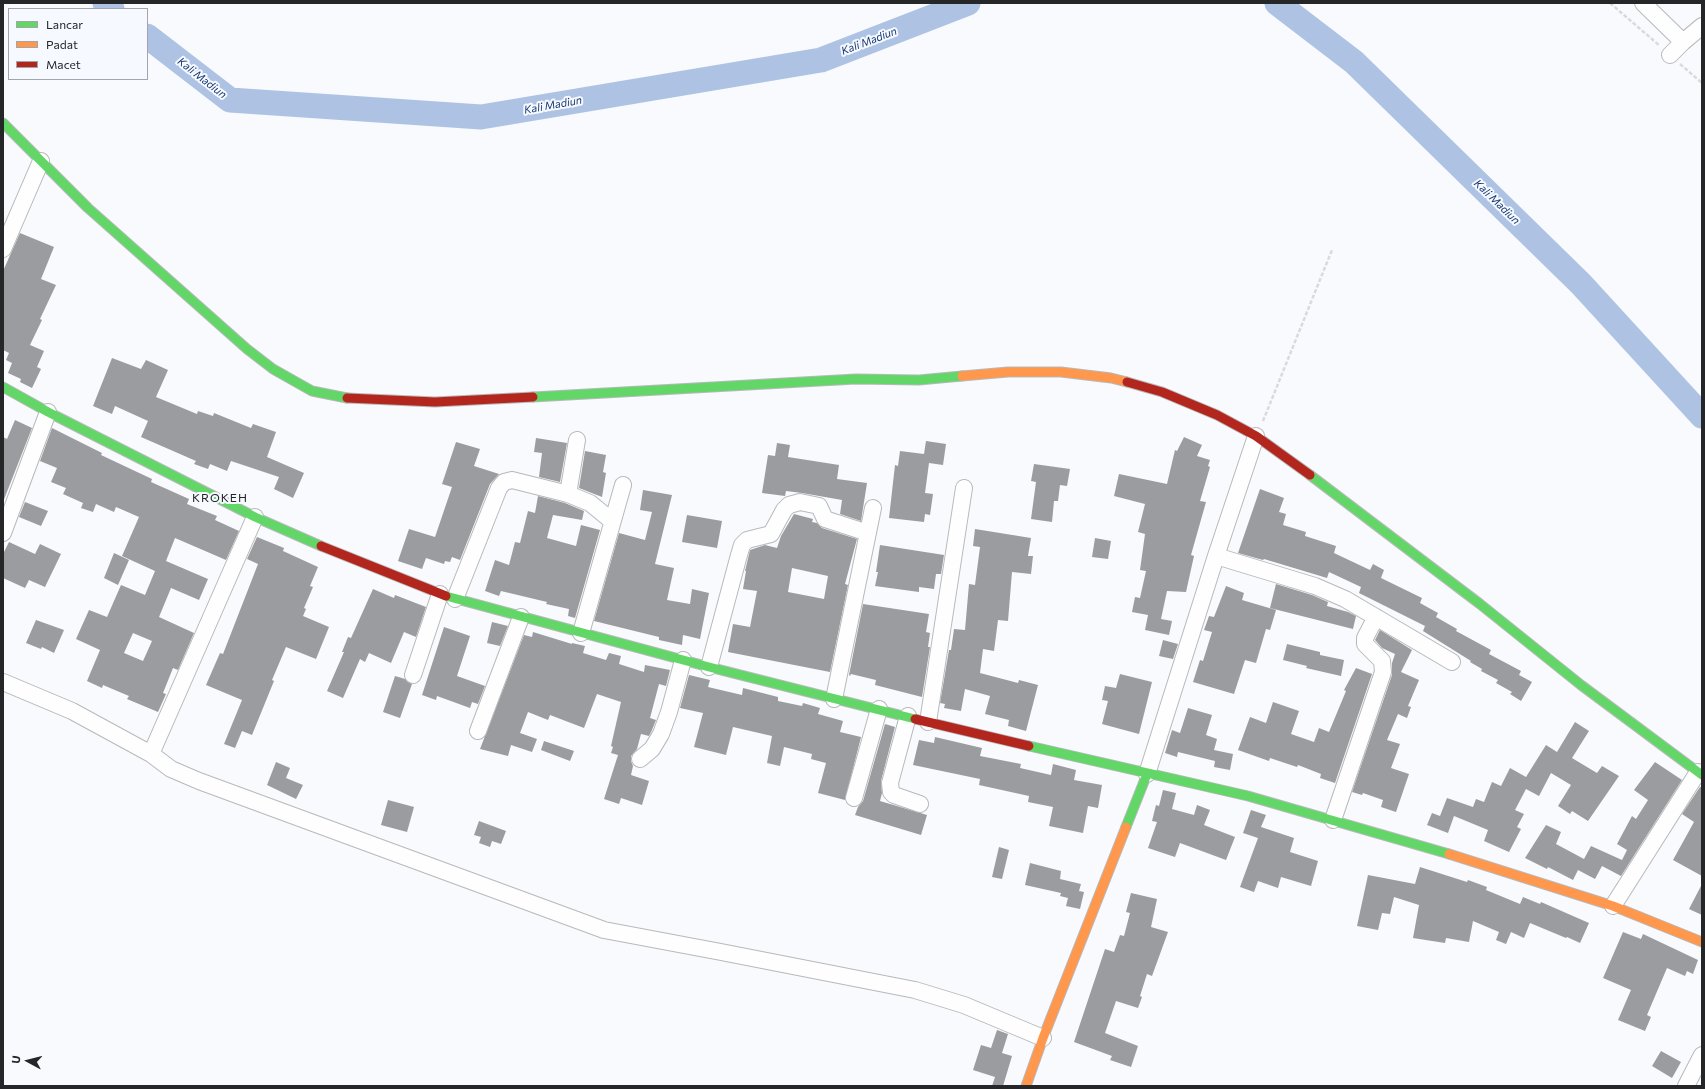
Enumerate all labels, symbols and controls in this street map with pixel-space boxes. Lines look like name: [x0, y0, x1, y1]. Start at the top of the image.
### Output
legend: [8, 8, 148, 80]
text: Lancar: [46, 17, 83, 31]
water label: Kali Madiun: [839, 24, 899, 58]
text: Padat: [46, 37, 78, 51]
water label: Kali Madiun: [175, 55, 229, 101]
text: Macet: [46, 57, 81, 71]
water label: Kali Madiun: [523, 93, 583, 117]
water label: Kali Madiun: [1471, 177, 1523, 227]
district label: KROKEH: [192, 491, 248, 505]
north arrow: [8, 1041, 48, 1081]
text: U: [9, 1055, 23, 1064]

